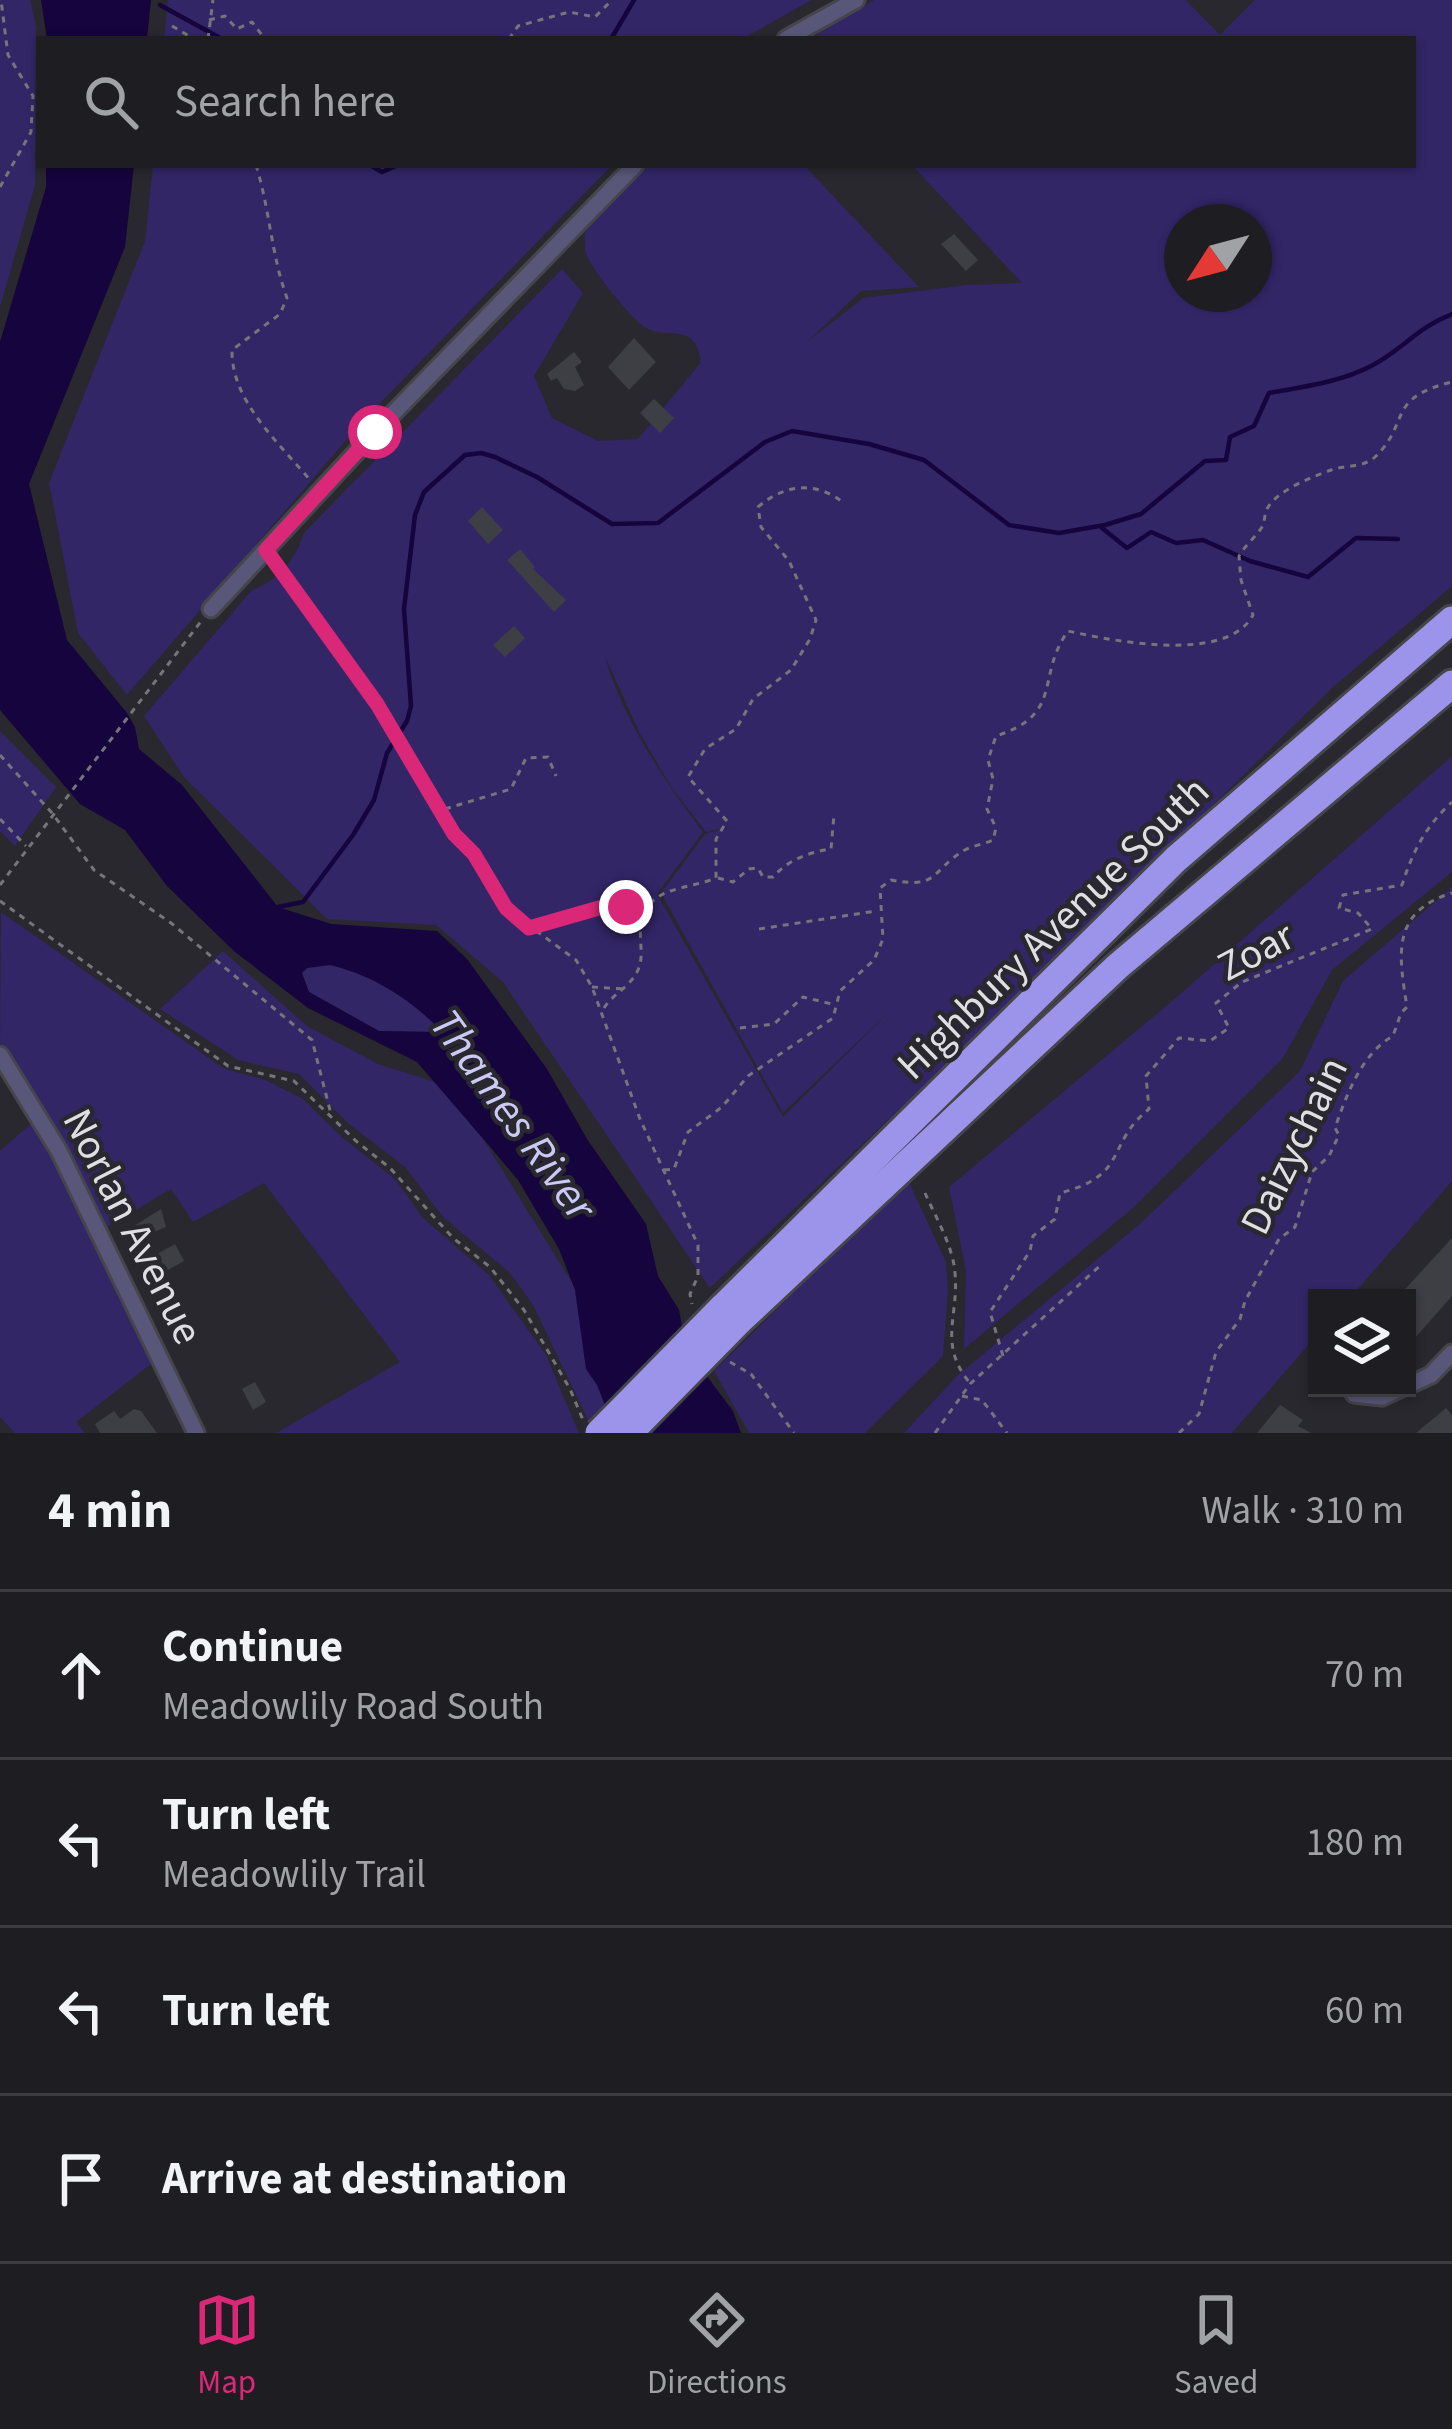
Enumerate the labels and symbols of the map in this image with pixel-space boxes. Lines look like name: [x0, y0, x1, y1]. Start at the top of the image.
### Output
north arrow: [1164, 204, 1272, 312]
route start: [348, 405, 402, 459]
street label: Highbury Avenue South: [884, 763, 1223, 1094]
route end: [599, 880, 653, 934]
street label: Zoar: [1207, 906, 1306, 997]
water label: Thames River: [414, 996, 613, 1236]
street label: Daizychain: [1226, 1047, 1364, 1245]
street label: Norlan Avenue: [47, 1099, 217, 1355]

